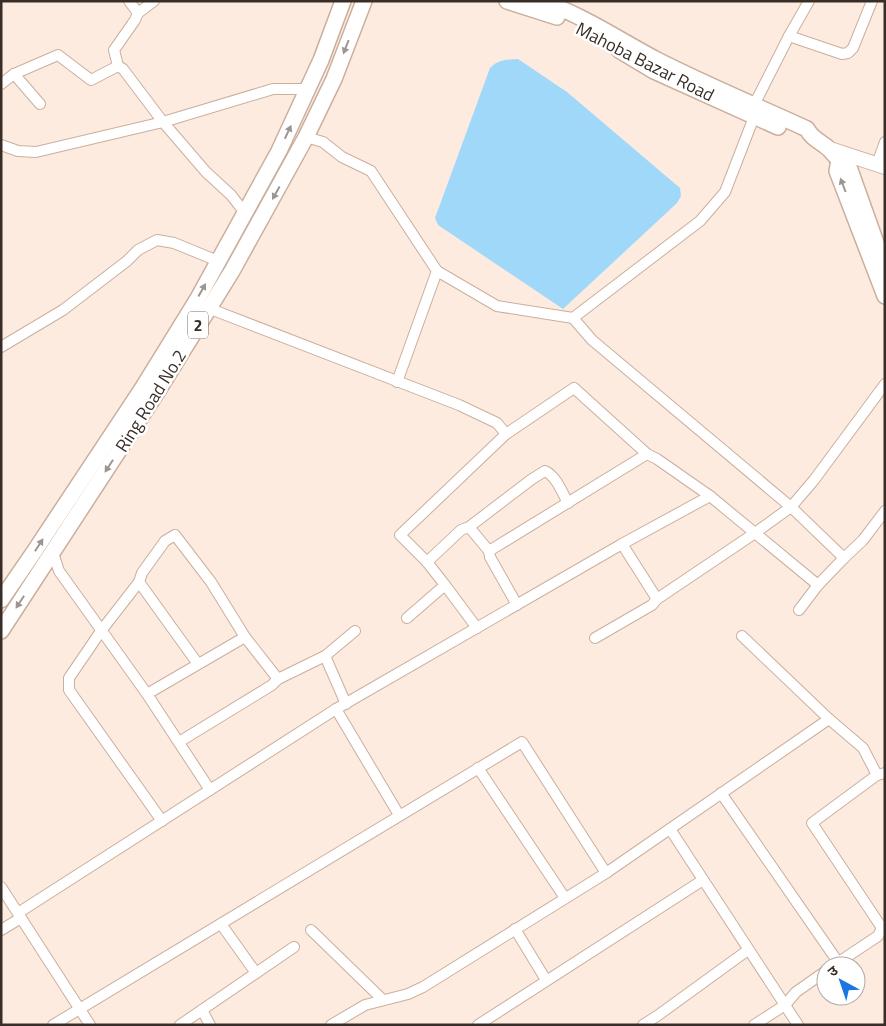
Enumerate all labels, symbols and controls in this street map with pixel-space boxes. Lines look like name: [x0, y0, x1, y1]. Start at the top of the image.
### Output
street label: Mahoba Bazar Road: [571, 15, 719, 108]
one-way arrow: [342, 40, 350, 55]
one-way arrow: [283, 125, 292, 140]
one-way arrow: [839, 177, 847, 192]
one-way arrow: [272, 186, 280, 200]
one-way arrow: [197, 284, 206, 297]
road number: 2: [188, 312, 208, 338]
street label: Ring Road No.2: [108, 344, 193, 457]
one-way arrow: [104, 459, 114, 473]
one-way arrow: [34, 539, 44, 552]
one-way arrow: [15, 595, 25, 609]
north arrow: [816, 956, 866, 1006]
text: उ: [822, 959, 843, 981]

